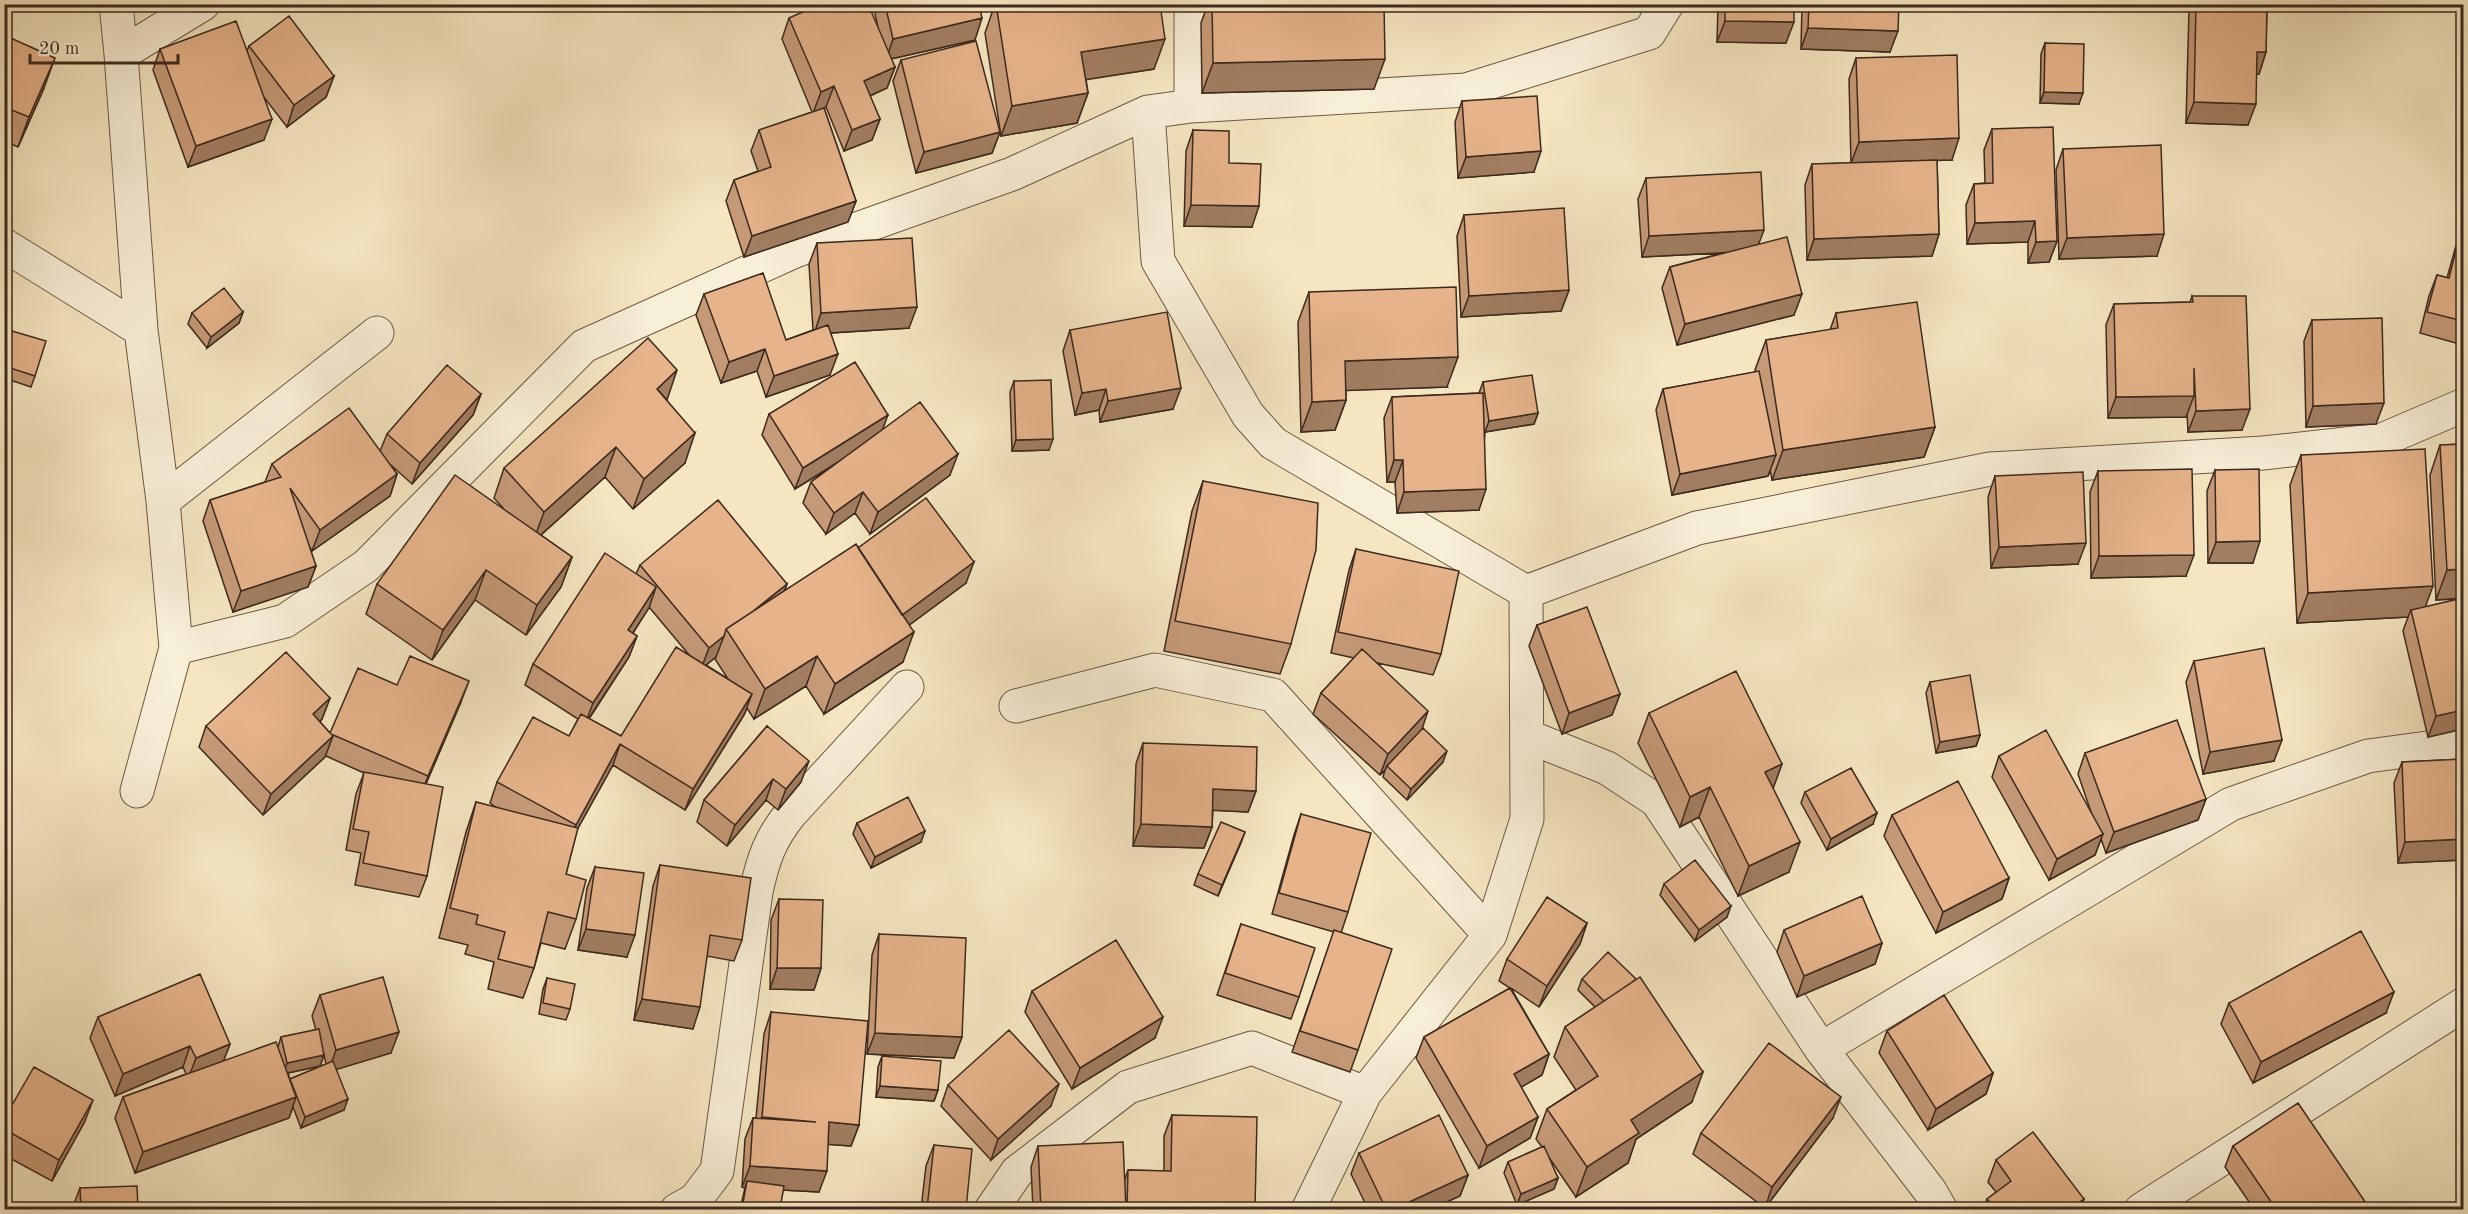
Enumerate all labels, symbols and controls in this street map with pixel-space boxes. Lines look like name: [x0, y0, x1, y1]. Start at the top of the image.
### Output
scale bar: [30, 27, 178, 65]
text: 20 m: [39, 40, 79, 58]

